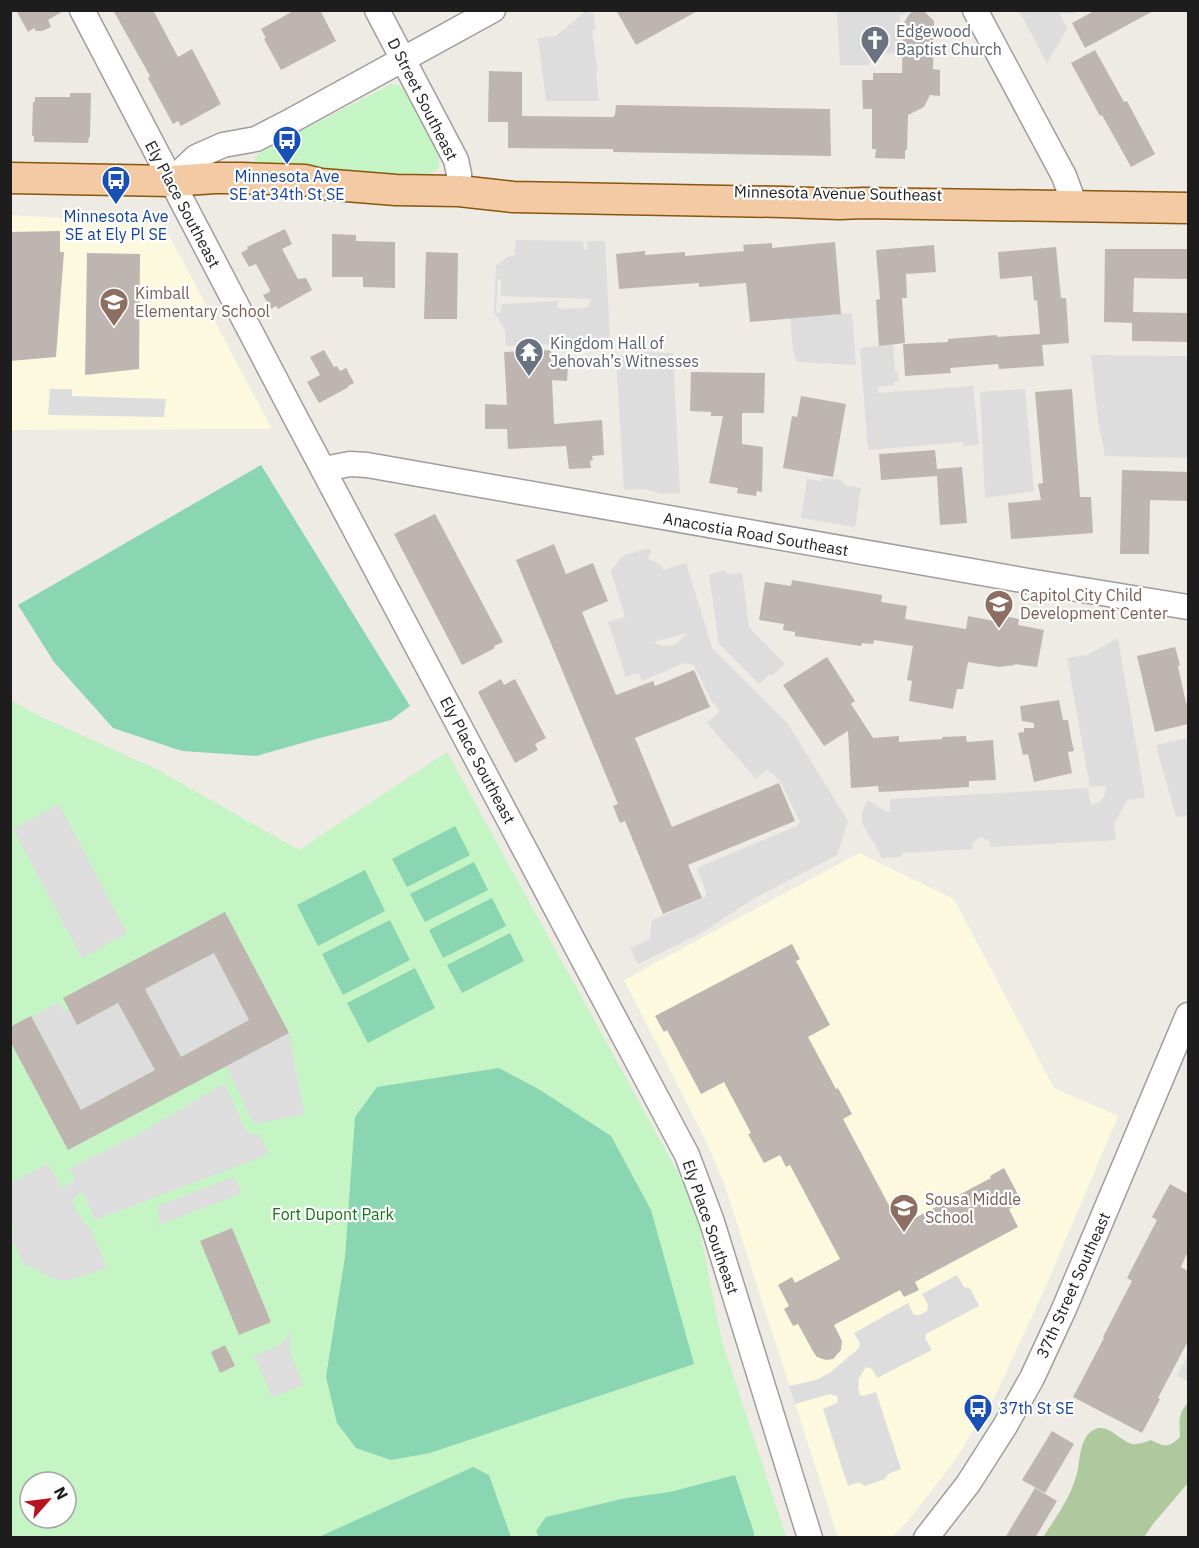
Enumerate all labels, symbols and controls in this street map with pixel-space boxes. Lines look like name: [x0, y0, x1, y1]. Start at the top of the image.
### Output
place label: Edgewood Baptist Church: [896, 21, 1002, 59]
church icon: Edgewood Baptist Church: [859, 24, 891, 66]
street label: D Street Southeast: [383, 34, 463, 164]
bus stop icon: Minnesota Ave SE at 34th St SE: [271, 124, 303, 166]
street label: Ely Place Southeast: [141, 137, 225, 271]
bus stop icon: Minnesota Ave SE at Ely Pl SE: [100, 164, 132, 206]
place label: Minnesota Ave SE at 34th St SE: [229, 166, 345, 204]
street label: Minnesota Avenue Southeast: [734, 181, 942, 205]
place label: Minnesota Ave SE at Ely Pl SE: [63, 206, 169, 244]
place label: Kimball Elementary School: [135, 283, 270, 321]
school or university icon: Kimball Elementary School: [98, 286, 130, 328]
place label: Kingdom Hall of Jehovah’s Witnesses: [550, 333, 699, 371]
temple icon: Kingdom Hall of Jehovah’s Witnesses: [513, 336, 545, 378]
street label: Anacostia Road Southeast: [662, 508, 850, 560]
place label: Capitol City Child Development Center: [1020, 585, 1168, 623]
school or university icon: Capitol City Child Development Center: [983, 588, 1015, 630]
street label: Ely Place Southeast: [436, 693, 520, 827]
street label: Ely Place Southeast: [679, 1157, 743, 1297]
place label: Sousa Middle School: [925, 1189, 1021, 1227]
school or university icon: Sousa Middle School: [888, 1192, 920, 1234]
park label: Fort Dupont Park: [272, 1204, 394, 1224]
street label: 37th Street Southeast: [1032, 1209, 1114, 1361]
bus stop icon: 37th St SE: [962, 1392, 994, 1434]
place label: 37th St SE: [999, 1398, 1074, 1418]
north arrow: [18, 1470, 78, 1530]
text: N: [50, 1483, 73, 1503]

